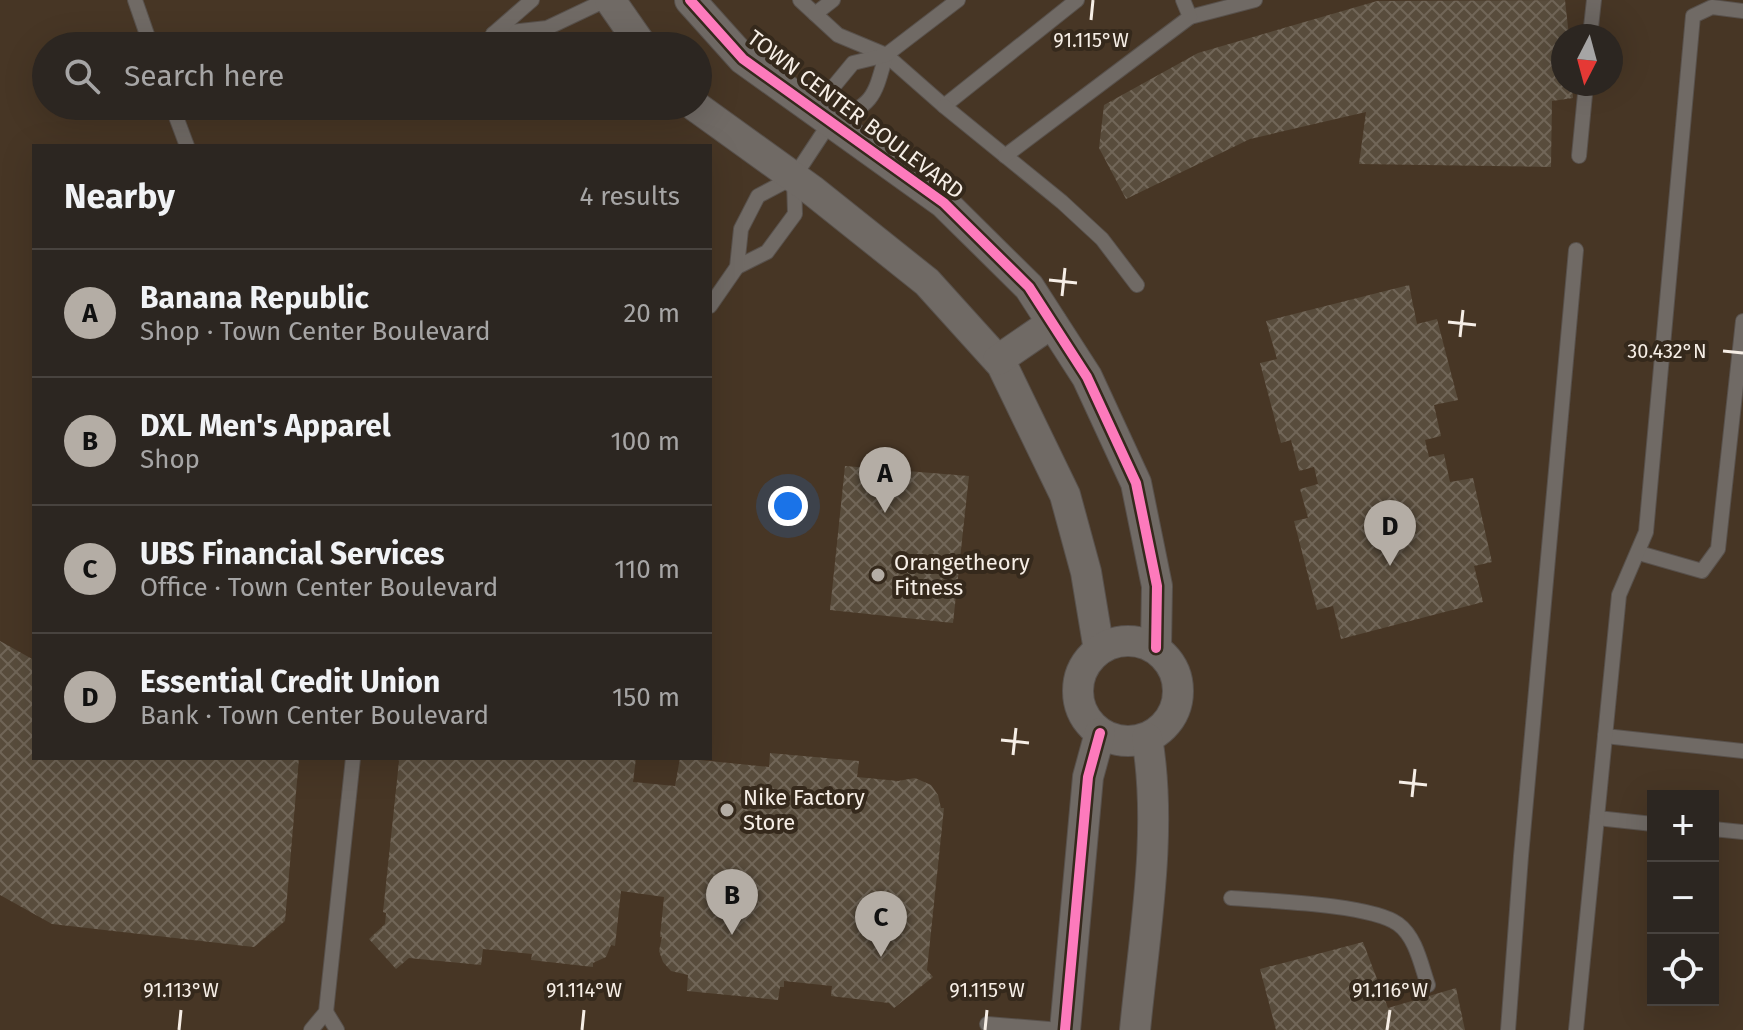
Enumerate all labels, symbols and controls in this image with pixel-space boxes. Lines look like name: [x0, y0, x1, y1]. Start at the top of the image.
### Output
street label: TOWN CENTER BOULEVARD: [742, 24, 969, 205]
north arrow: [1551, 24, 1623, 96]
text: 91.115°W: [1053, 28, 1129, 52]
search box: [32, 32, 712, 120]
icon: search: [60, 54, 104, 98]
text: Search here: [124, 58, 284, 94]
text: Nearby: [64, 176, 175, 217]
text: 4 results: [579, 181, 680, 212]
text: Banana Republic: [140, 280, 369, 316]
text: A: [82, 298, 98, 329]
text: 20 m: [623, 298, 680, 329]
text: Shop · Town Center Boulevard: [140, 316, 491, 347]
text: 30.432°N: [1627, 339, 1707, 363]
text: DXL Men's Apparel: [140, 408, 391, 444]
text: B: [82, 426, 98, 457]
text: 100 m: [611, 426, 680, 457]
text: Shop: [140, 444, 200, 475]
pin: A: [859, 447, 911, 513]
your location: [768, 486, 808, 526]
pin: D: [1364, 500, 1416, 566]
text: UBS Financial Services: [140, 536, 444, 572]
place label: Orangetheory Fitness: [894, 549, 1030, 601]
text: C: [83, 554, 97, 585]
text: 110 m: [614, 554, 680, 585]
marker: Orangetheory Fitness: [869, 566, 887, 584]
text: Office · Town Center Boulevard: [140, 572, 498, 603]
text: Essential Credit Union: [140, 664, 440, 700]
text: D: [82, 682, 98, 713]
text: 150 m: [612, 682, 680, 713]
text: Bank · Town Center Boulevard: [140, 700, 489, 731]
place label: Nike Factory Store: [743, 784, 865, 836]
map controls: [1647, 790, 1719, 1006]
button: +: [1647, 790, 1719, 862]
marker: Nike Factory Store: [718, 801, 736, 819]
button: −: [1647, 862, 1719, 934]
pin: B: [706, 869, 758, 935]
pin: C: [855, 891, 907, 957]
button: locate: [1647, 934, 1719, 1006]
text: 91.113°W: [143, 978, 219, 1002]
text: 91.114°W: [546, 978, 623, 1002]
text: 91.115°W: [949, 978, 1025, 1002]
text: 91.116°W: [1352, 978, 1428, 1002]

